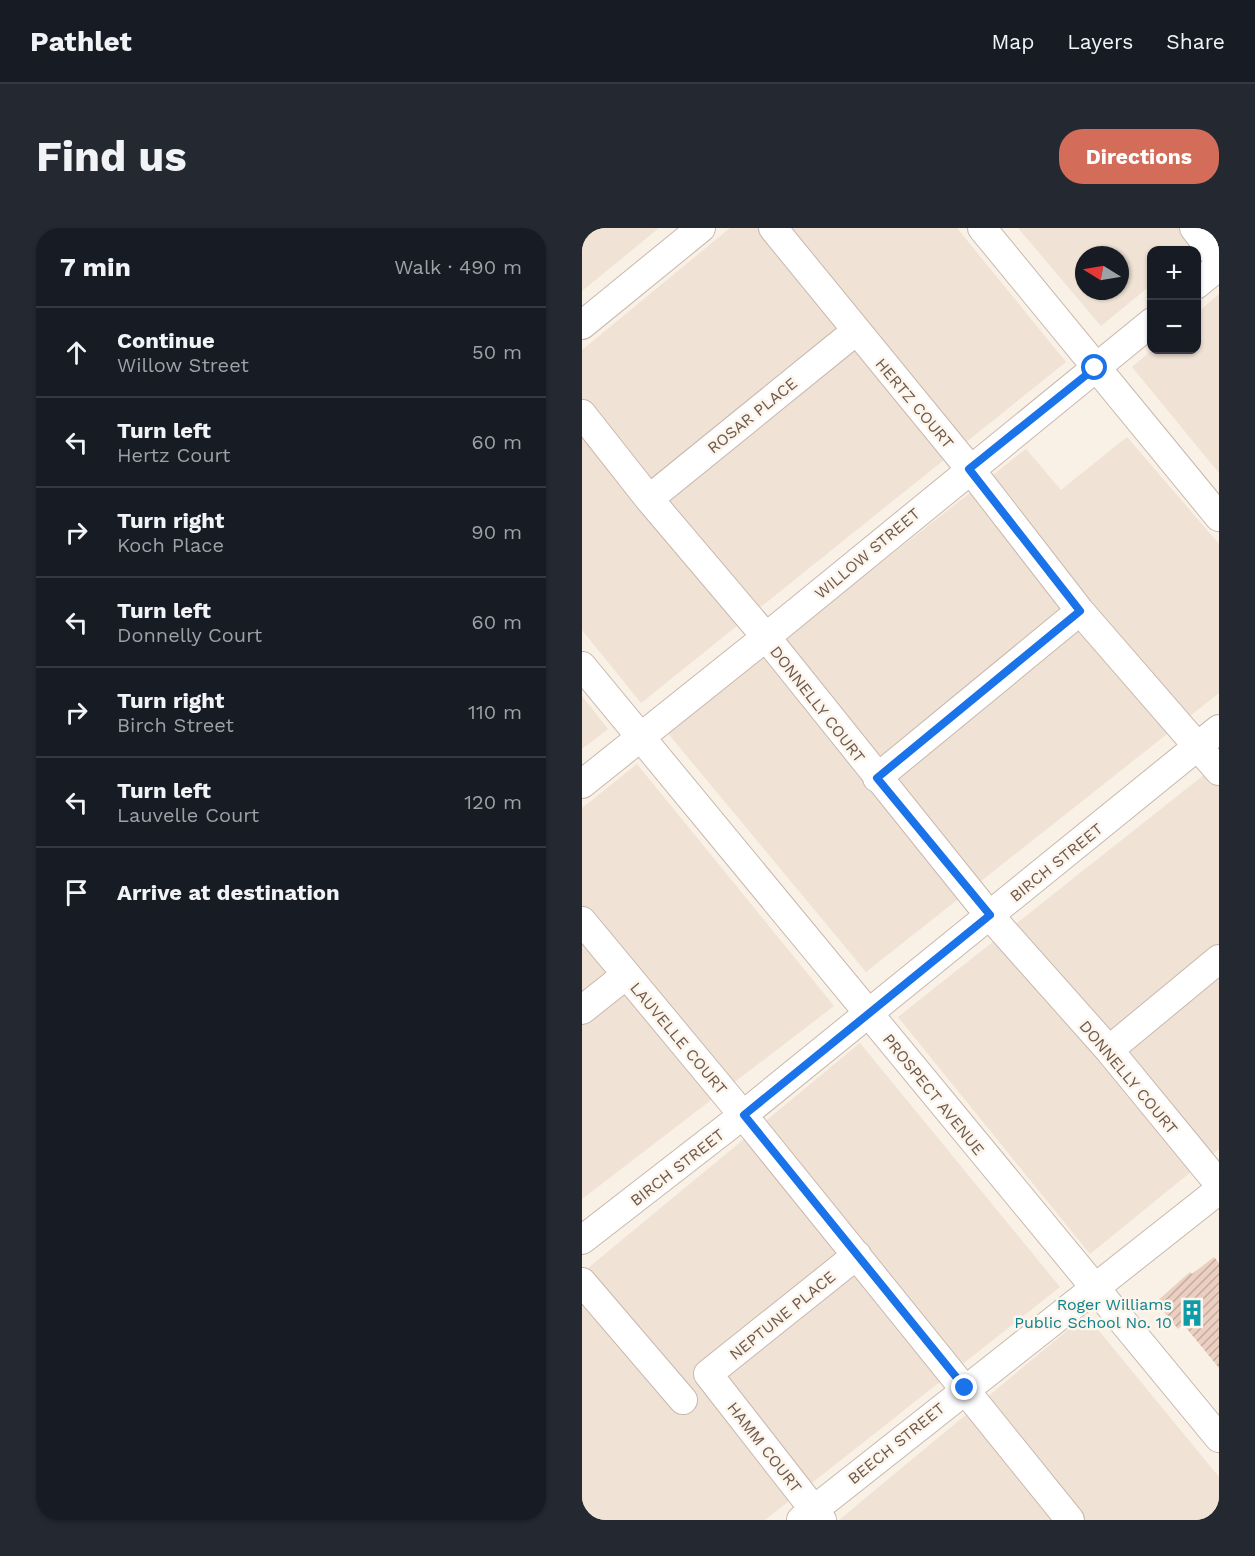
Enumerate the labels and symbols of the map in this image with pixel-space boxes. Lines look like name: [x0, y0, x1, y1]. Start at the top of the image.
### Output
north arrow: [1075, 246, 1129, 300]
street label: HERTZ COURT: [871, 354, 958, 452]
route start: [1081, 354, 1107, 380]
street label: ROSAR PLACE: [704, 373, 801, 457]
street label: WILLOW STREET: [811, 504, 924, 603]
street label: DONNELLY COURT: [766, 642, 869, 767]
street label: BIRCH STREET: [1006, 819, 1107, 906]
street label: LAUVELLE COURT: [626, 978, 731, 1099]
street label: DONNELLY COURT: [1075, 1017, 1182, 1138]
street label: PROSPECT AVENUE: [879, 1030, 988, 1159]
street label: BIRCH STREET: [627, 1125, 728, 1210]
street label: NEPTUNE PLACE: [725, 1267, 839, 1364]
place label: Roger Williams Public School No. 10: [1014, 1295, 1172, 1332]
building icon: Roger Williams Public School No. 10: [1177, 1298, 1207, 1328]
route end: [951, 1374, 977, 1400]
street label: HAMM COURT: [723, 1398, 806, 1496]
street label: BEECH STREET: [844, 1398, 949, 1488]

